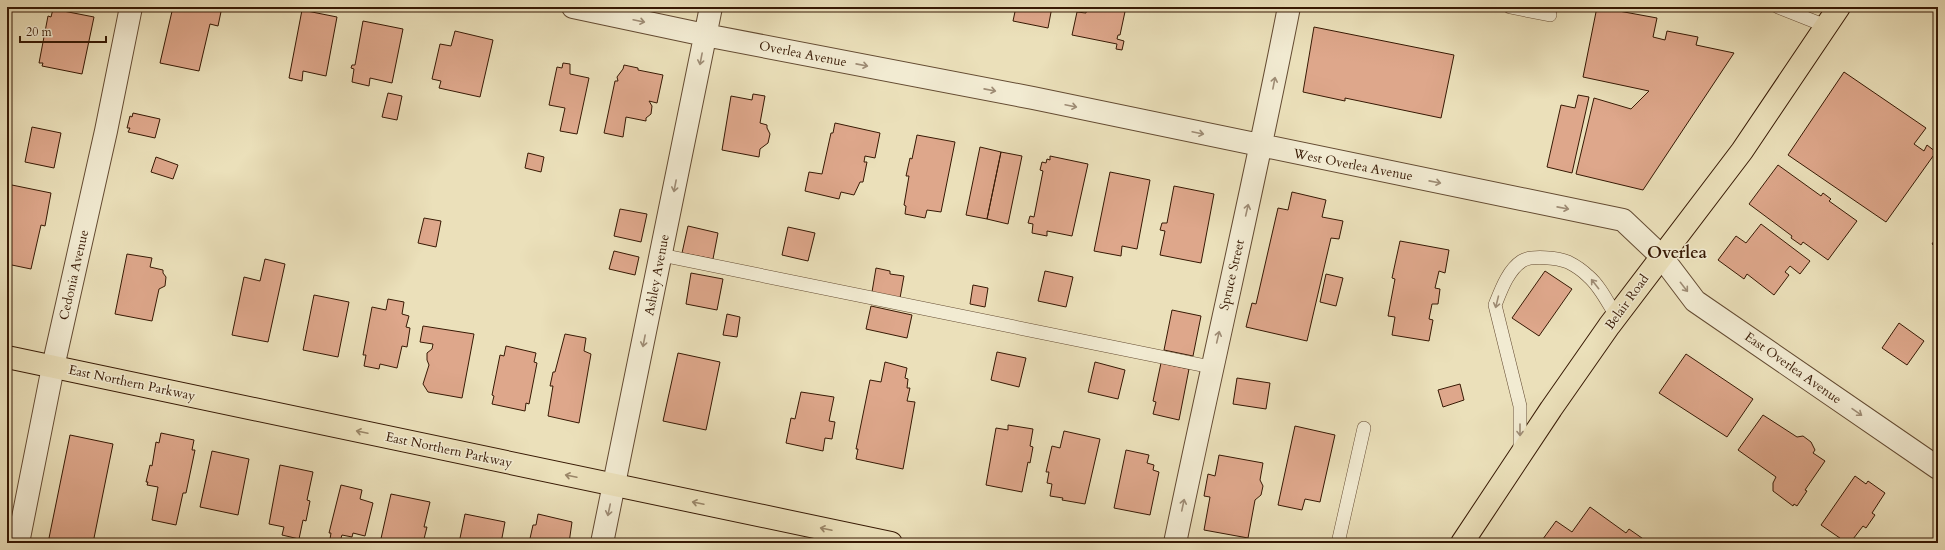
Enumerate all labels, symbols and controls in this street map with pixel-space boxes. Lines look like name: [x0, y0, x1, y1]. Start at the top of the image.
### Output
one-way arrow: [632, 17, 645, 25]
scale bar: [20, 18, 106, 44]
text: 20 m: [26, 24, 53, 40]
street label: Overlea Avenue: [758, 37, 848, 71]
one-way arrow: [696, 52, 704, 65]
one-way arrow: [855, 62, 868, 70]
one-way arrow: [1271, 76, 1279, 89]
one-way arrow: [983, 86, 996, 94]
one-way arrow: [1064, 103, 1077, 111]
one-way arrow: [1192, 130, 1205, 138]
street label: West Overlea Avenue: [1291, 144, 1414, 185]
one-way arrow: [1429, 178, 1442, 186]
one-way arrow: [670, 179, 678, 192]
one-way arrow: [1244, 204, 1252, 217]
one-way arrow: [1556, 204, 1569, 212]
street label: Cedonia Avenue: [55, 228, 93, 322]
street label: Ashley Avenue: [640, 233, 674, 317]
street label: Spruce Street: [1215, 238, 1249, 312]
district label: Overlea: [1647, 241, 1708, 264]
street label: Belair Road: [1601, 271, 1653, 333]
one-way arrow: [1590, 278, 1599, 289]
one-way arrow: [1680, 281, 1689, 292]
one-way arrow: [1493, 295, 1500, 308]
street label: East Overlea Avenue: [1741, 328, 1845, 408]
one-way arrow: [1215, 330, 1223, 343]
one-way arrow: [639, 334, 647, 347]
street label: East Northern Parkway: [67, 361, 197, 405]
one-way arrow: [1851, 408, 1862, 416]
one-way arrow: [1516, 423, 1524, 436]
one-way arrow: [356, 427, 369, 435]
street label: East Northern Parkway: [384, 428, 514, 472]
one-way arrow: [565, 471, 578, 479]
one-way arrow: [692, 498, 705, 506]
one-way arrow: [1179, 499, 1187, 512]
one-way arrow: [605, 503, 613, 516]
one-way arrow: [820, 525, 833, 533]

